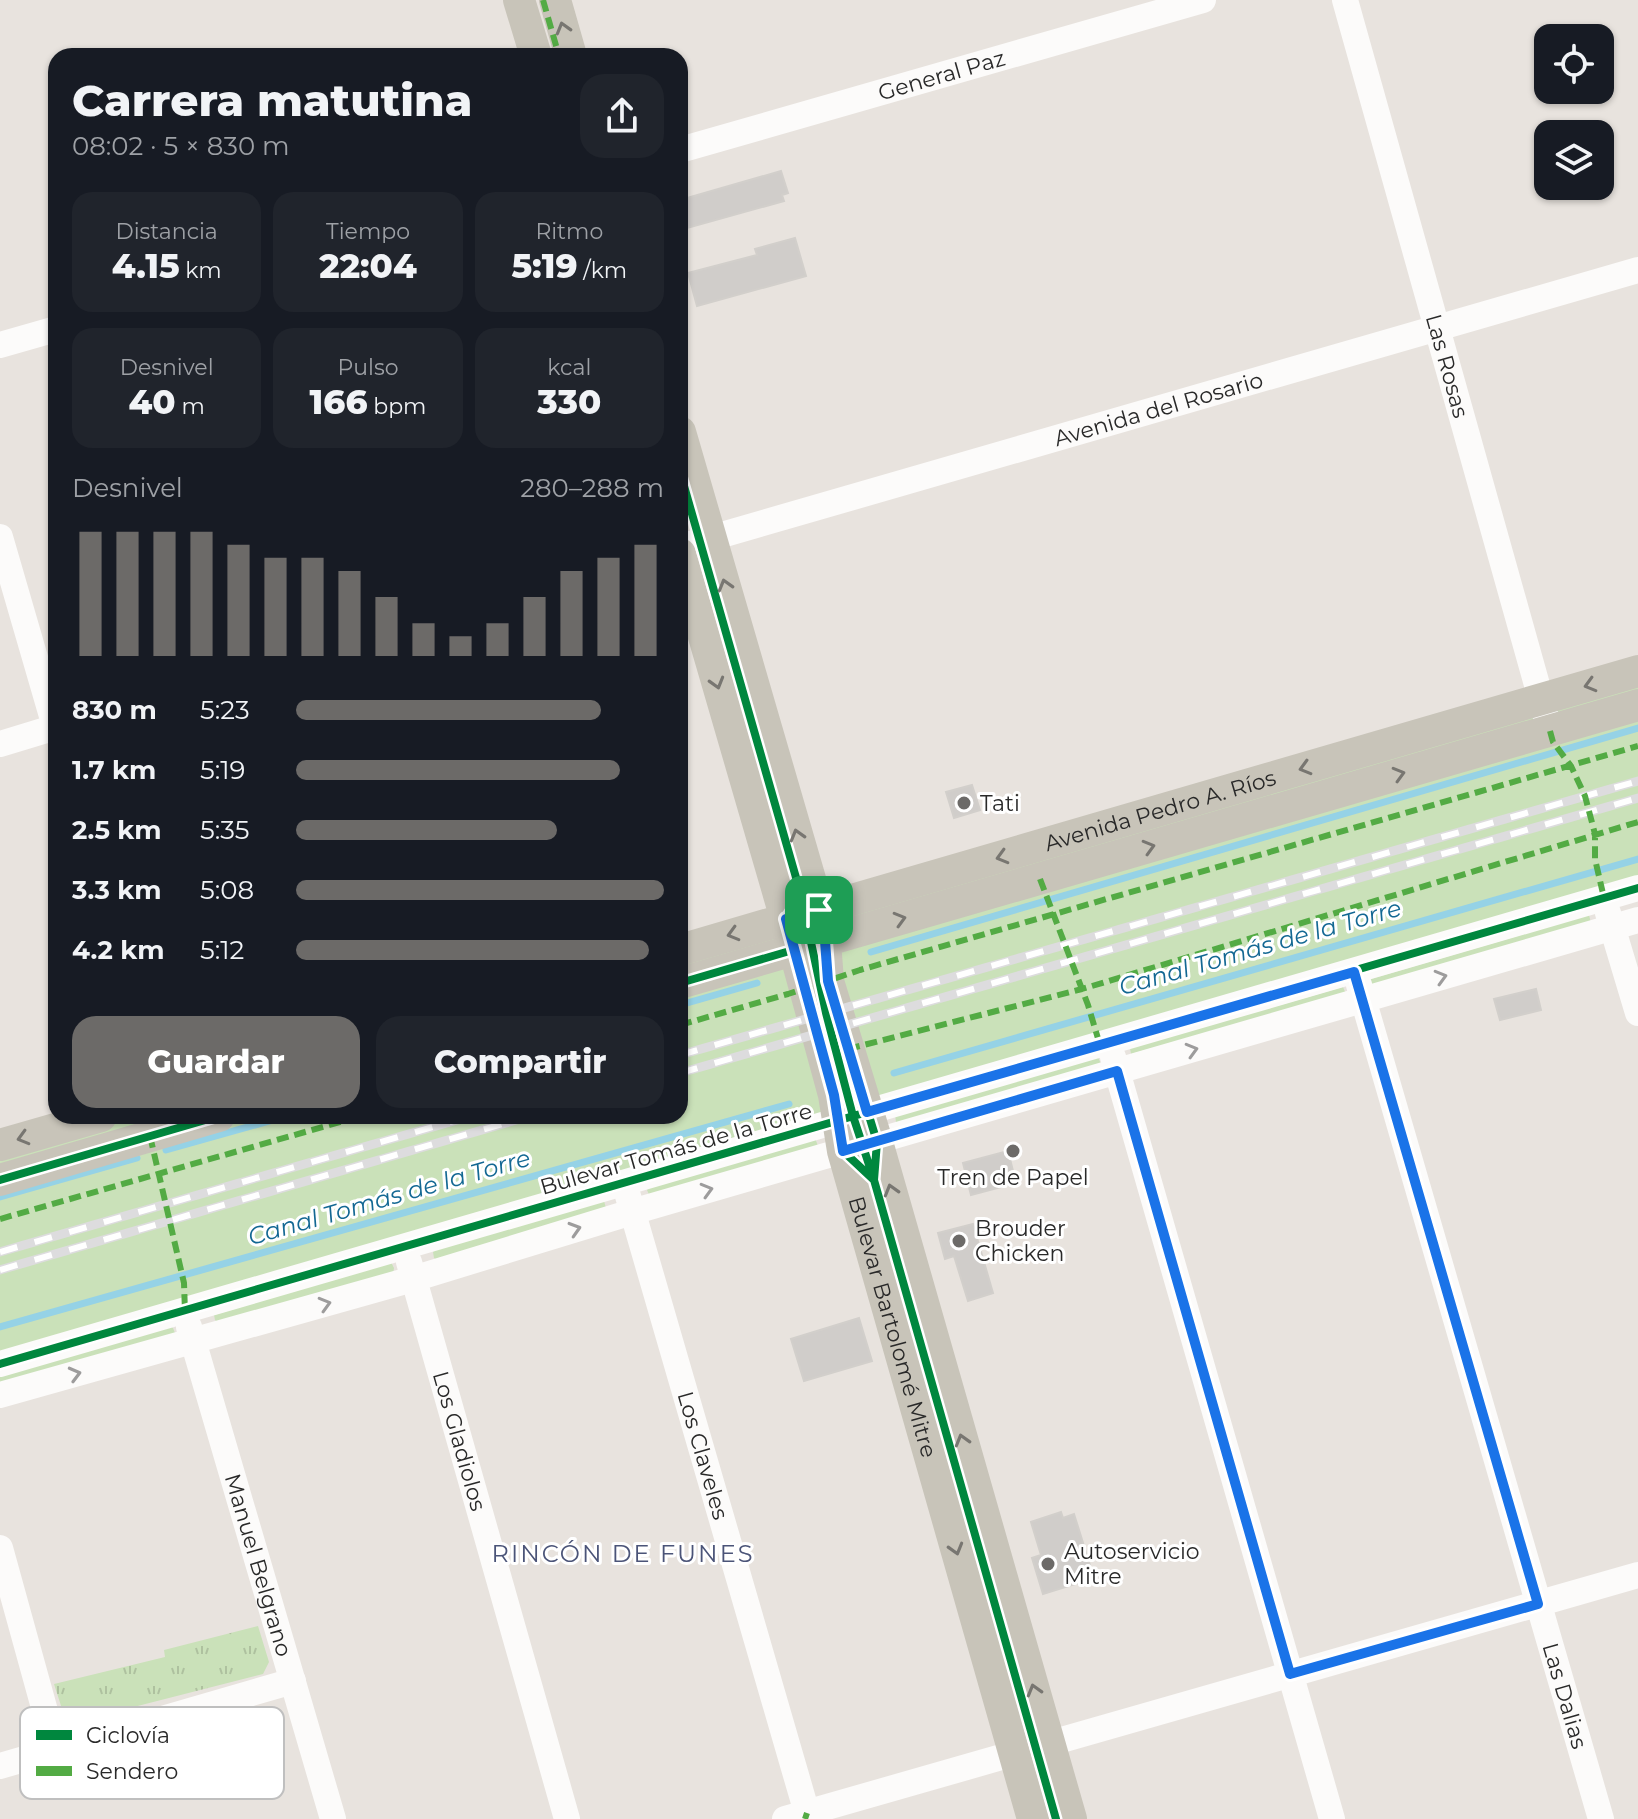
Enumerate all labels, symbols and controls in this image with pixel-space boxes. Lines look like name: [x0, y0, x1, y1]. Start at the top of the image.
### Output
one-way arrow: [556, 22, 572, 35]
map controls: [1534, 24, 1614, 200]
button: locate: [1534, 24, 1614, 104]
street label: General Paz: [875, 44, 1008, 106]
text: Carrera matutina: [72, 73, 472, 127]
button: share: [580, 74, 664, 158]
button: layers: [1534, 120, 1614, 200]
text: 08:02 · 5 × 830 m: [72, 130, 290, 162]
text: Distancia: [116, 218, 218, 245]
text: Tiempo: [326, 218, 410, 245]
text: Ritmo: [535, 218, 603, 245]
text: 4.15: [112, 245, 180, 287]
text: 22:04: [319, 245, 417, 287]
text: 5:19: [511, 245, 578, 287]
text: km: [180, 257, 222, 284]
text: /km: [578, 257, 627, 284]
street label: Las Rosas: [1420, 311, 1475, 421]
text: Desnivel: [120, 354, 214, 381]
text: Pulso: [337, 354, 399, 381]
text: kcal: [547, 354, 591, 381]
street label: Avenida del Rosario: [1051, 366, 1266, 452]
text: 40: [129, 381, 176, 423]
text: 166: [310, 381, 367, 423]
text: 330: [537, 381, 601, 423]
text: m: [176, 393, 205, 420]
text: bpm: [367, 393, 426, 420]
text: Desnivel: [72, 472, 183, 504]
text: 280–288 m: [520, 472, 664, 504]
one-way arrow: [717, 579, 734, 592]
one-way arrow: [708, 676, 724, 689]
one-way arrow: [1583, 676, 1597, 692]
text: 830 m: [72, 694, 157, 726]
text: 5:23: [200, 694, 250, 726]
text: 1.7 km: [72, 754, 156, 786]
text: 5:19: [200, 754, 245, 786]
one-way arrow: [1298, 759, 1312, 775]
street label: Avenida Pedro A. Ríos: [1041, 764, 1279, 857]
one-way arrow: [1392, 767, 1406, 784]
place label: Tati: [980, 790, 1020, 817]
marker: Tati: [955, 794, 973, 812]
text: 2.5 km: [72, 814, 161, 846]
text: 5:35: [200, 814, 249, 846]
one-way arrow: [790, 828, 806, 842]
one-way arrow: [1142, 840, 1156, 856]
one-way arrow: [995, 847, 1009, 864]
text: 3.3 km: [72, 874, 161, 906]
text: 5:08: [200, 874, 254, 906]
pin: [785, 876, 853, 944]
icon: arrive: [797, 888, 841, 932]
water label: Canal Tomás de la Torre: [1116, 893, 1404, 1001]
one-way arrow: [892, 912, 906, 928]
one-way arrow: [726, 925, 740, 942]
text: 4.2 km: [72, 934, 164, 966]
text: 5:12: [200, 934, 244, 966]
one-way arrow: [1434, 970, 1448, 986]
button: Guardar: [72, 1016, 360, 1108]
button: Compartir: [376, 1016, 664, 1108]
one-way arrow: [1184, 1042, 1198, 1059]
street label: Bulevar Tomás de la Torre: [537, 1097, 815, 1201]
one-way arrow: [17, 1129, 31, 1145]
marker: Tren de Papel: [1004, 1142, 1022, 1160]
water label: Canal Tomás de la Torre: [245, 1143, 533, 1251]
place label: Tren de Papel: [937, 1164, 1089, 1191]
one-way arrow: [700, 1183, 714, 1199]
one-way arrow: [884, 1184, 900, 1198]
street label: Bulevar Bartolomé Mitre: [843, 1193, 943, 1460]
place label: Brouder Chicken: [975, 1215, 1066, 1267]
one-way arrow: [567, 1223, 581, 1239]
marker: Brouder Chicken: [950, 1232, 968, 1250]
one-way arrow: [318, 1297, 332, 1313]
one-way arrow: [68, 1367, 82, 1383]
street label: Los Gladiolos: [427, 1368, 492, 1514]
street label: Los Claveles: [672, 1388, 735, 1523]
one-way arrow: [955, 1434, 971, 1448]
street label: Manuel Belgrano: [219, 1470, 298, 1660]
place label: Autoservicio Mitre: [1064, 1538, 1200, 1590]
district label: RINCÓN DE FUNES: [492, 1539, 754, 1568]
one-way arrow: [947, 1541, 964, 1555]
marker: Autoservicio Mitre: [1039, 1555, 1057, 1573]
street label: Las Dalias: [1537, 1639, 1593, 1752]
one-way arrow: [1027, 1684, 1043, 1698]
legend: [20, 1707, 284, 1799]
text: Ciclovía: [86, 1722, 170, 1749]
text: Sendero: [86, 1758, 178, 1785]

